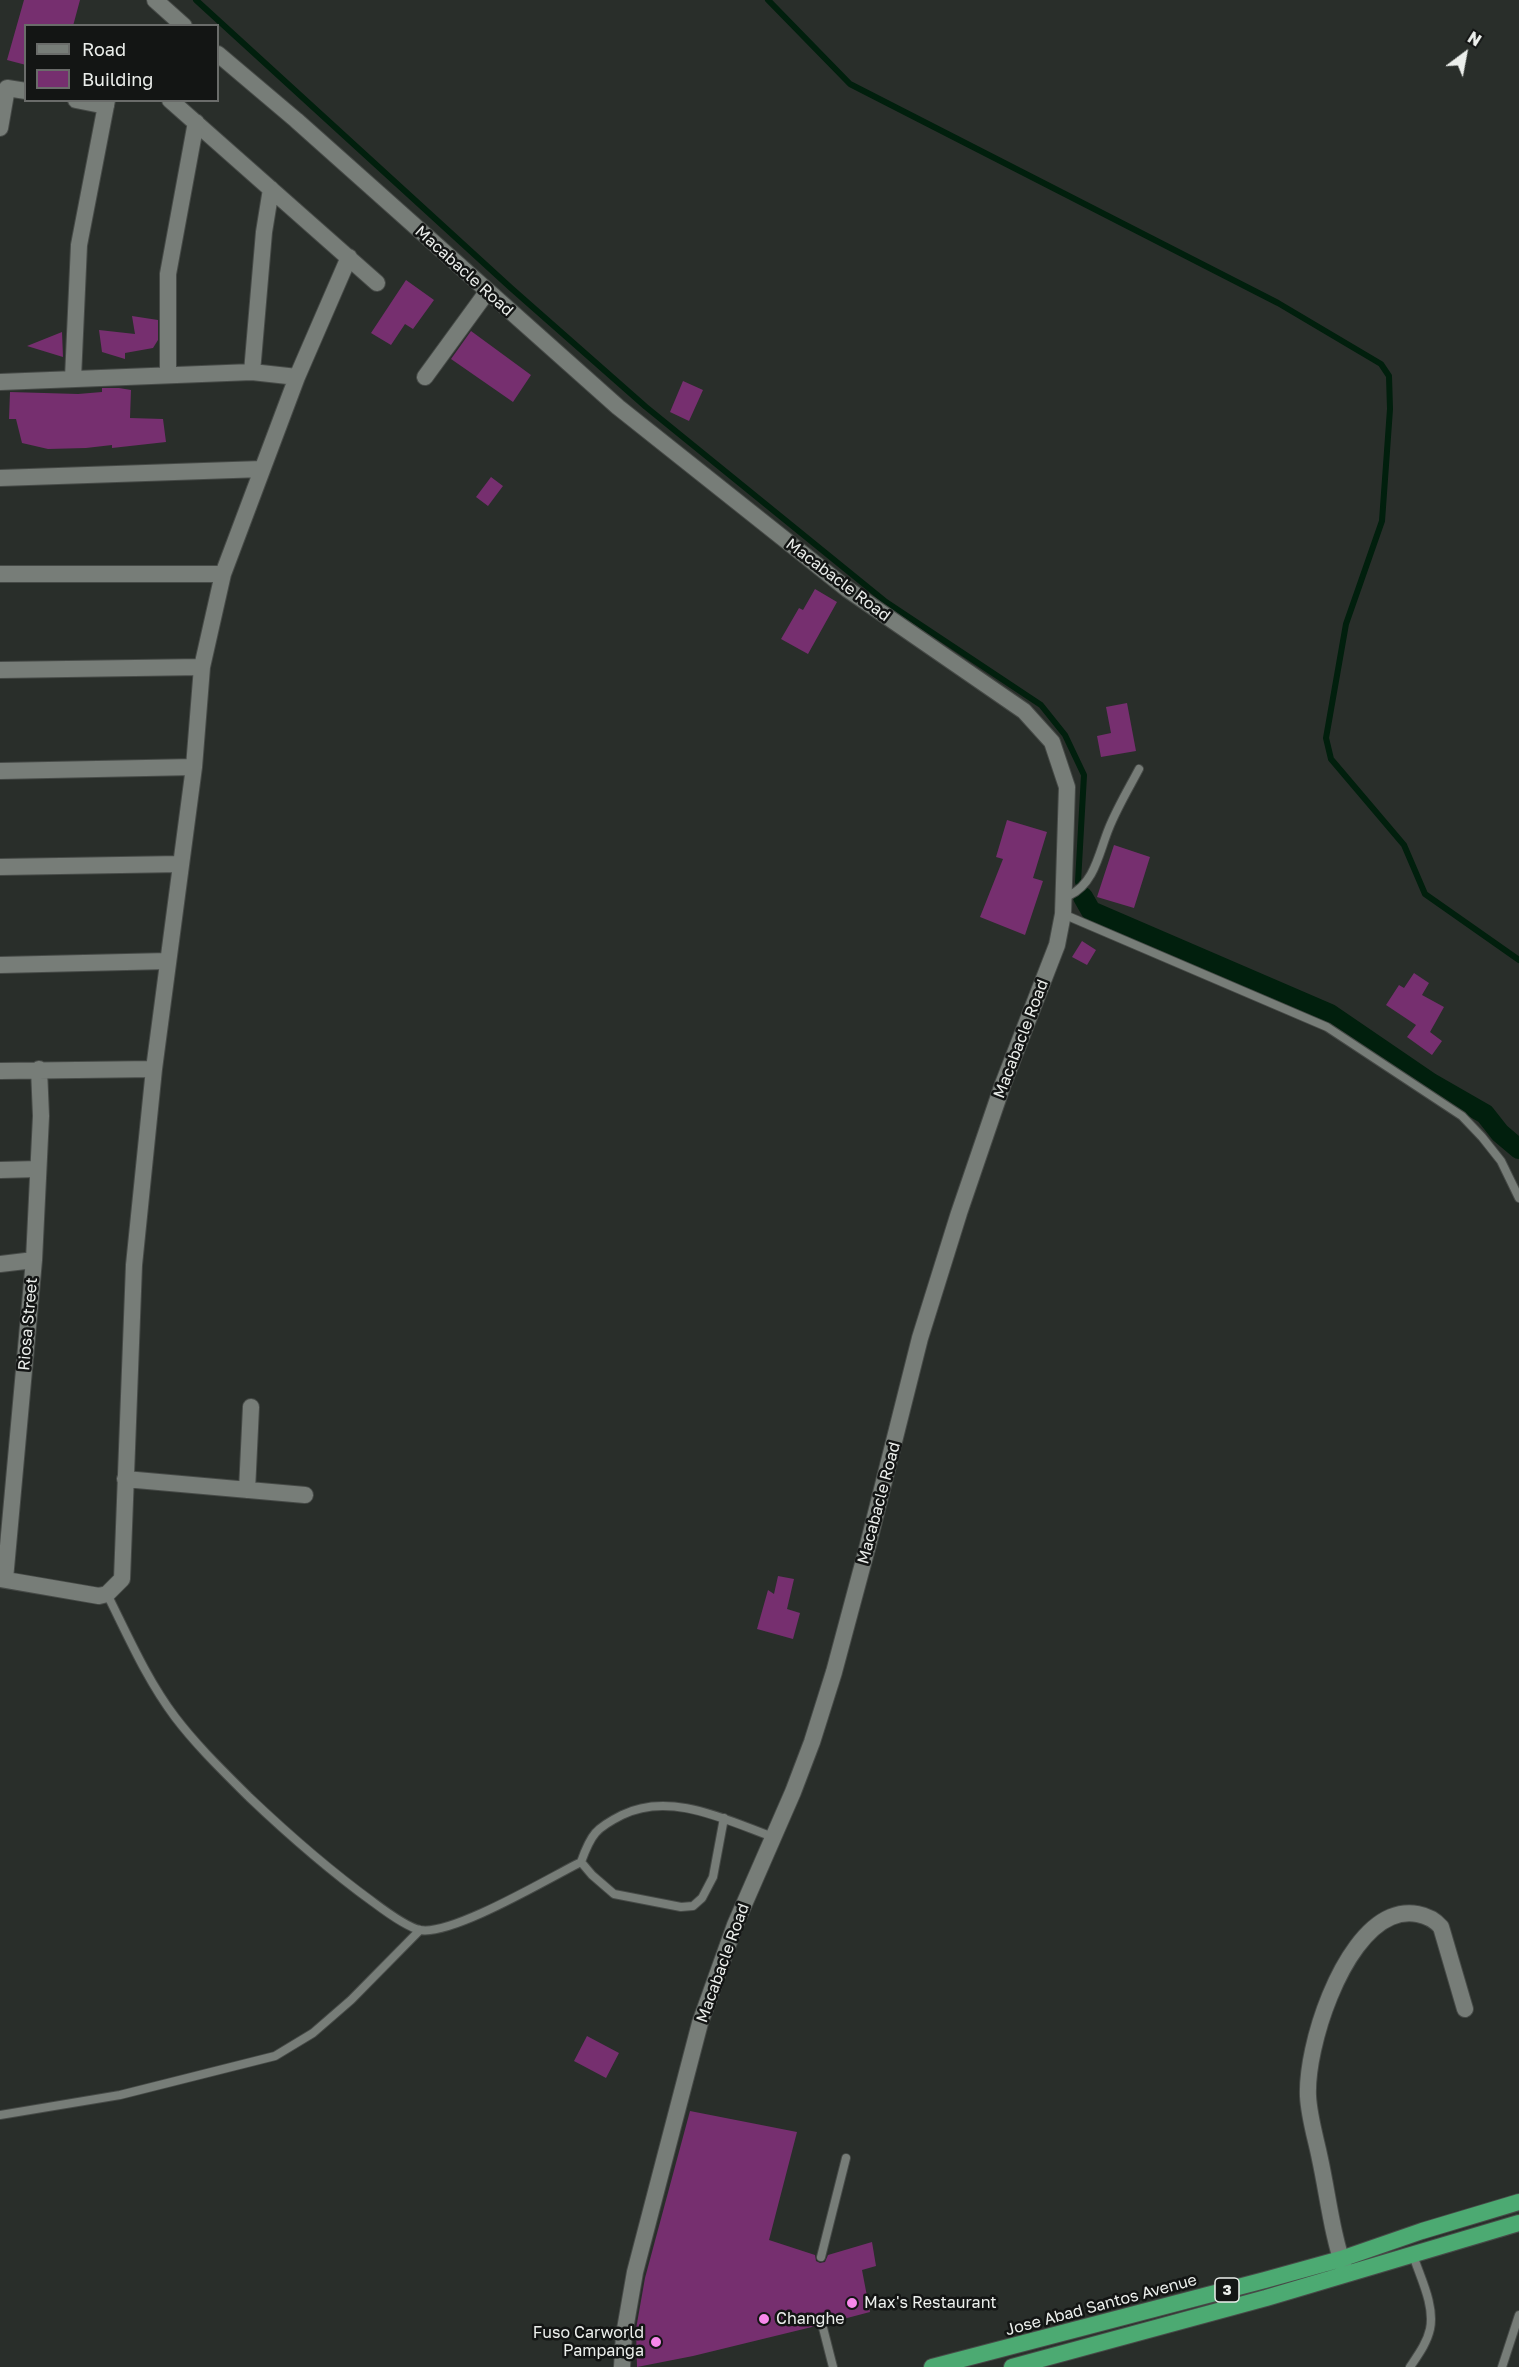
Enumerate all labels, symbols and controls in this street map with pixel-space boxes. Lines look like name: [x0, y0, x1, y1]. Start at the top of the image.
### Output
legend: [24, 24, 219, 102]
north arrow: [1435, 24, 1495, 84]
text: N: [1464, 27, 1485, 50]
text: Road: [82, 38, 126, 60]
text: Building: [82, 68, 153, 90]
street label: Macabacle Road: [411, 222, 517, 320]
street label: Macabacle Road: [782, 535, 894, 625]
street label: Macabacle Road: [990, 977, 1052, 1101]
street label: Riosa Street: [14, 1277, 42, 1371]
street label: Macabacle Road: [853, 1440, 905, 1566]
street label: Macabacle Road: [693, 1901, 753, 2025]
street label: Jose Abad Santos Avenue: [1003, 2270, 1199, 2340]
road number: 3: [1215, 2278, 1239, 2302]
place label: Max's Restaurant: [864, 2293, 997, 2313]
marker: Max's Restaurant: [845, 2296, 859, 2310]
place label: Changhe: [776, 2309, 845, 2329]
marker: Changhe: [757, 2312, 771, 2326]
place label: Fuso Carworld Pampanga: [533, 2323, 644, 2361]
marker: Fuso Carworld Pampanga: [649, 2335, 663, 2349]

